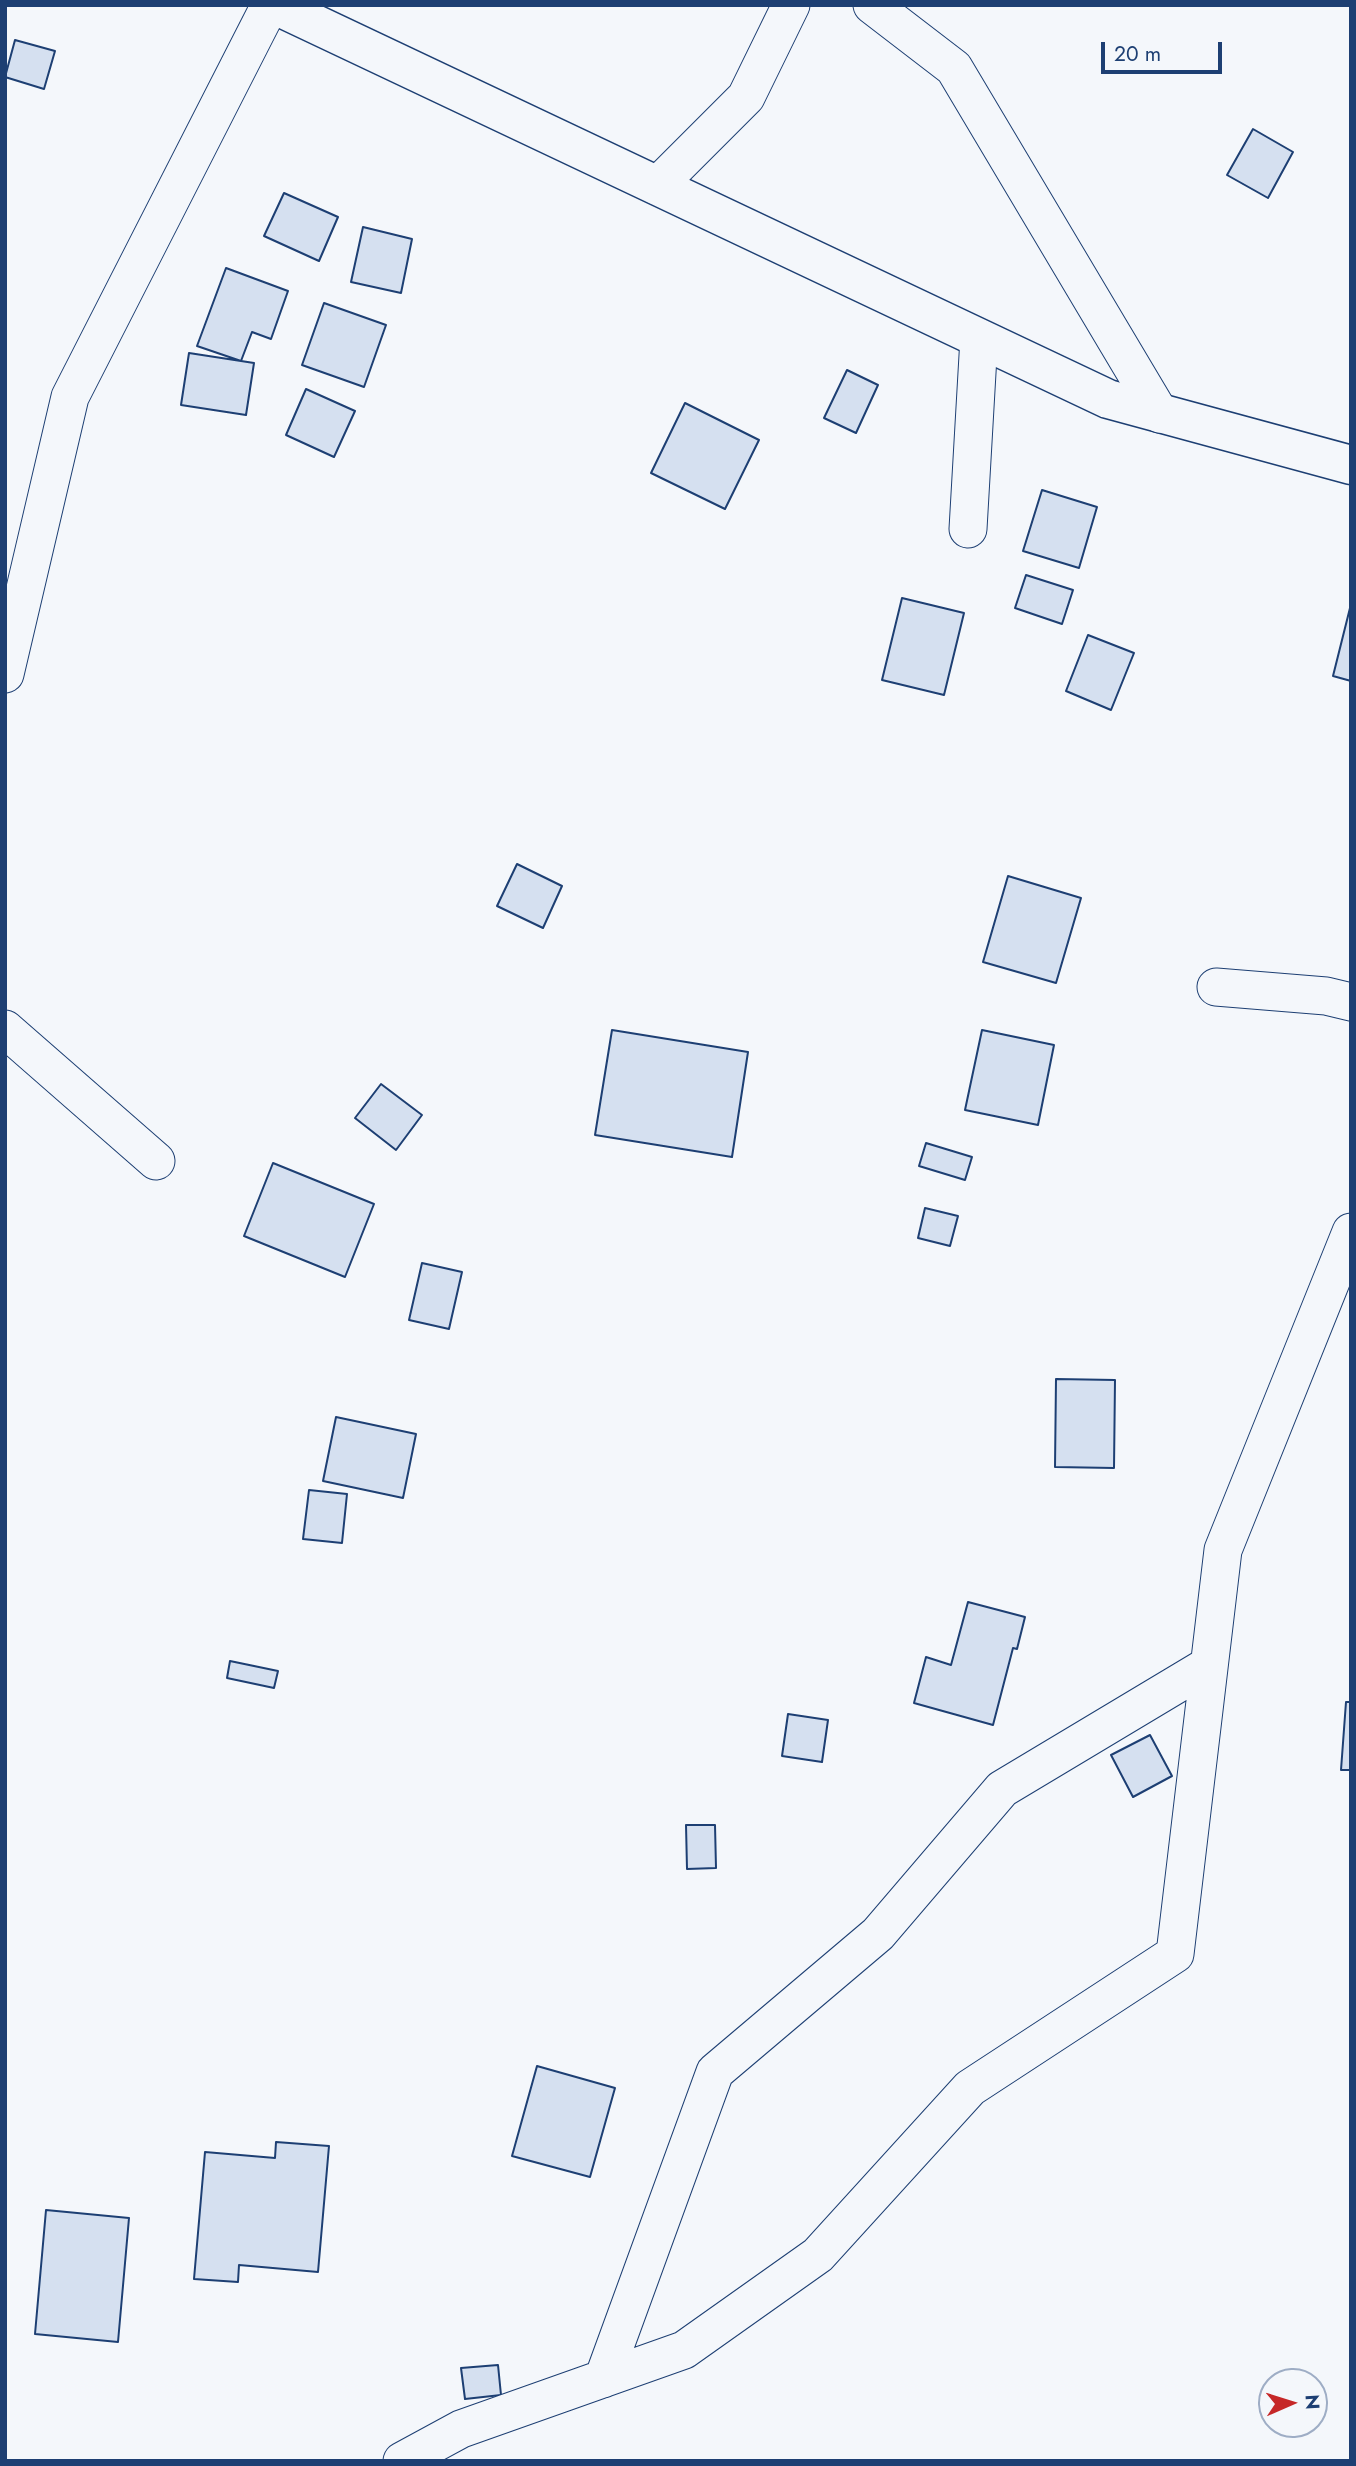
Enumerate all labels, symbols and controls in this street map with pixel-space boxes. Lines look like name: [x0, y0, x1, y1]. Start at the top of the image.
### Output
scale bar: [1104, 28, 1225, 72]
text: 20 m: [1114, 39, 1161, 69]
north arrow: [1258, 2368, 1328, 2438]
text: N: [1299, 2394, 1326, 2410]

